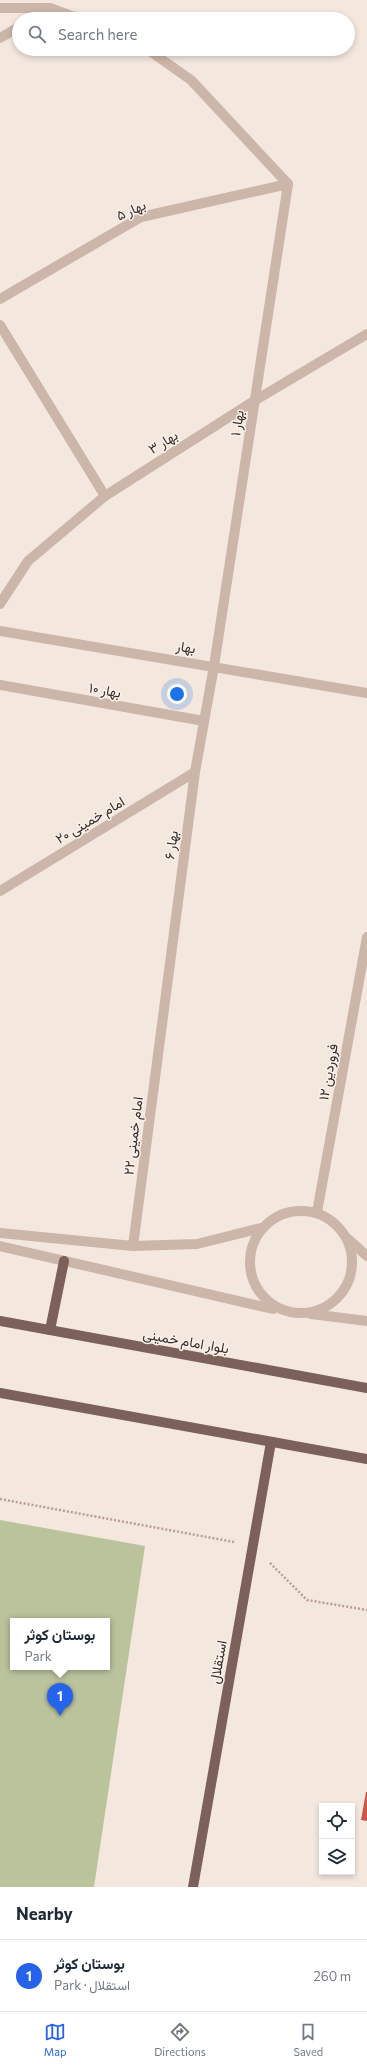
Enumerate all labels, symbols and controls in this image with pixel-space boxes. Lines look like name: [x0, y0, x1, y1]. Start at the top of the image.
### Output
search box: [12, 12, 355, 56]
icon: search: [26, 23, 48, 45]
text: Search here: [58, 25, 137, 43]
street label: بهار ۵: [113, 196, 149, 224]
street label: بهار ۱: [226, 409, 248, 437]
street label: بهار ۳: [145, 426, 181, 458]
street label: بهار: [174, 636, 197, 657]
street label: بهار ۱۰: [88, 678, 122, 702]
your location: [167, 684, 187, 704]
street label: امام خمینی ۲۰: [52, 792, 128, 848]
street label: بهار ۶: [160, 829, 182, 861]
street label: ۱۲ فروردین: [314, 1042, 342, 1102]
street label: امام خمینی ۲۲: [119, 1096, 147, 1176]
street label: بلوار امام خمینی: [141, 1325, 231, 1357]
popup: [10, 1618, 110, 1670]
text: بوستان کوثر: [25, 1625, 95, 1643]
street label: استقلال: [205, 1639, 232, 1685]
text: Park: [25, 1648, 52, 1664]
pin: 1: [47, 1683, 73, 1716]
map controls: [319, 1803, 355, 1875]
button: locate: [319, 1803, 355, 1839]
button: layers: [319, 1839, 355, 1875]
text: Nearby: [16, 1903, 73, 1924]
text: بوستان کوثر: [54, 1954, 125, 1972]
text: 1: [26, 1968, 32, 1984]
text: 260 m: [314, 1968, 351, 1984]
text: Park · استقلال: [54, 1977, 130, 1993]
tab: Map: [44, 2021, 67, 2058]
tab: Directions: [154, 2021, 206, 2058]
tab: Saved: [293, 2021, 323, 2058]

